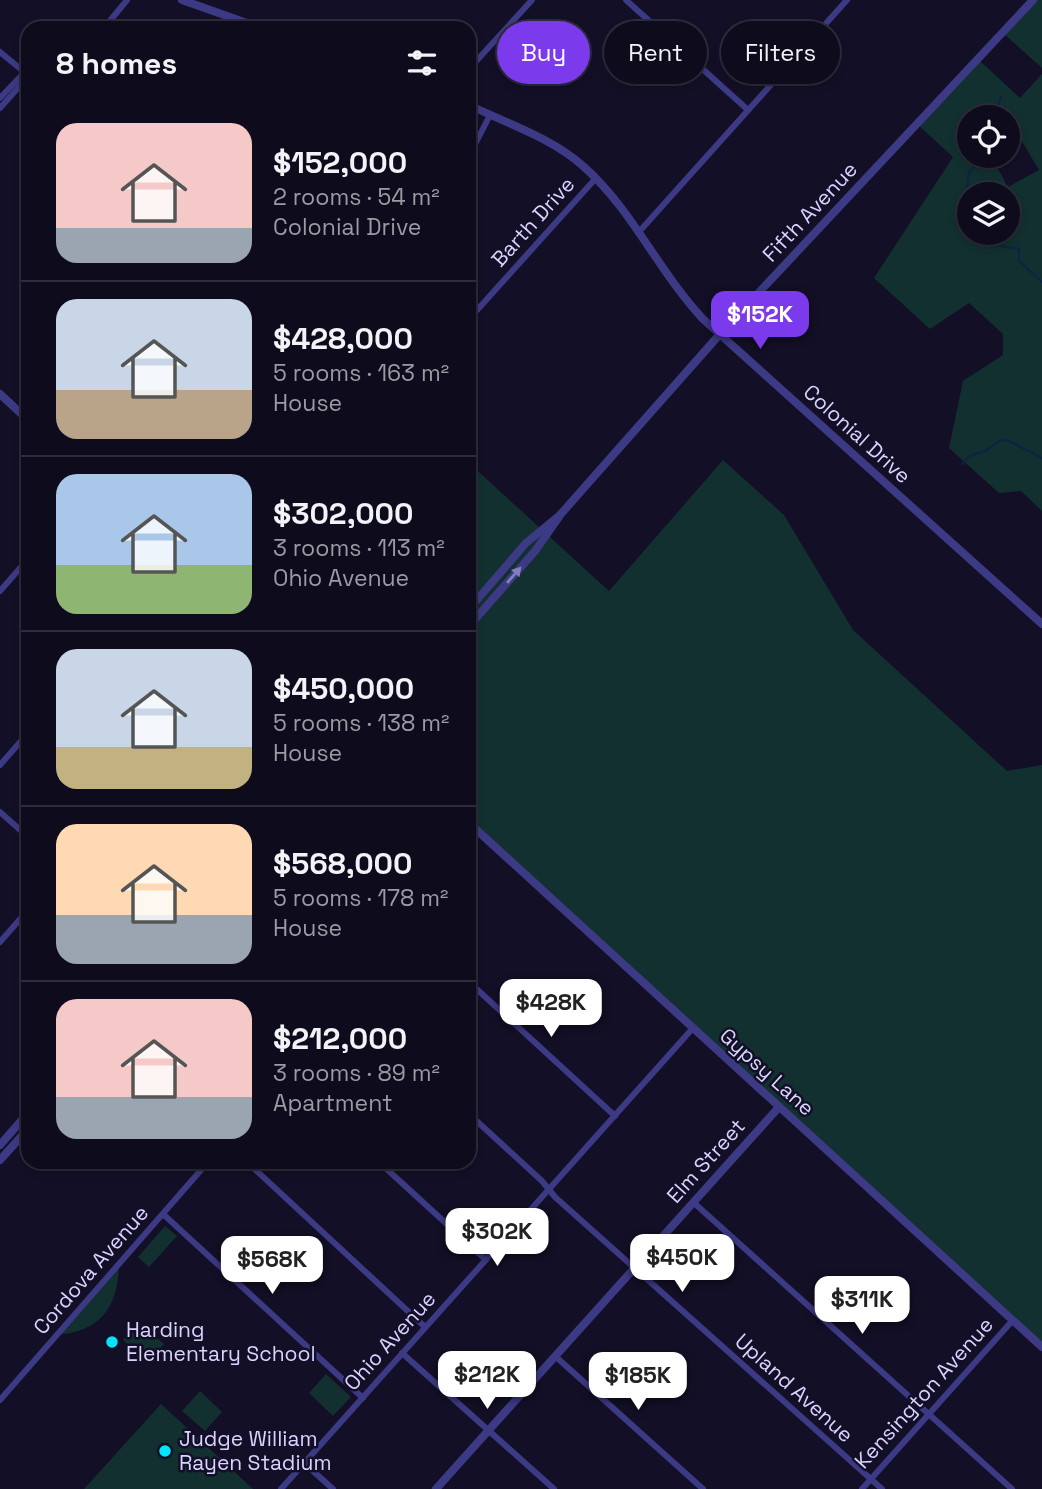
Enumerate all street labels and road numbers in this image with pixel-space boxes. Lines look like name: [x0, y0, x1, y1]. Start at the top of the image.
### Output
street label: Fifth Avenue: [756, 156, 863, 267]
street label: Barth Drive: [485, 171, 580, 272]
street label: Colonial Drive: [798, 378, 917, 489]
street label: Gypsy Lane: [714, 1022, 820, 1121]
street label: Elm Street: [661, 1113, 751, 1209]
street label: Cordova Avenue: [27, 1200, 154, 1340]
street label: Ohio Avenue: [338, 1285, 441, 1396]
street label: Kensington Avenue: [848, 1311, 999, 1474]
street label: Upland Avenue: [729, 1327, 859, 1448]

